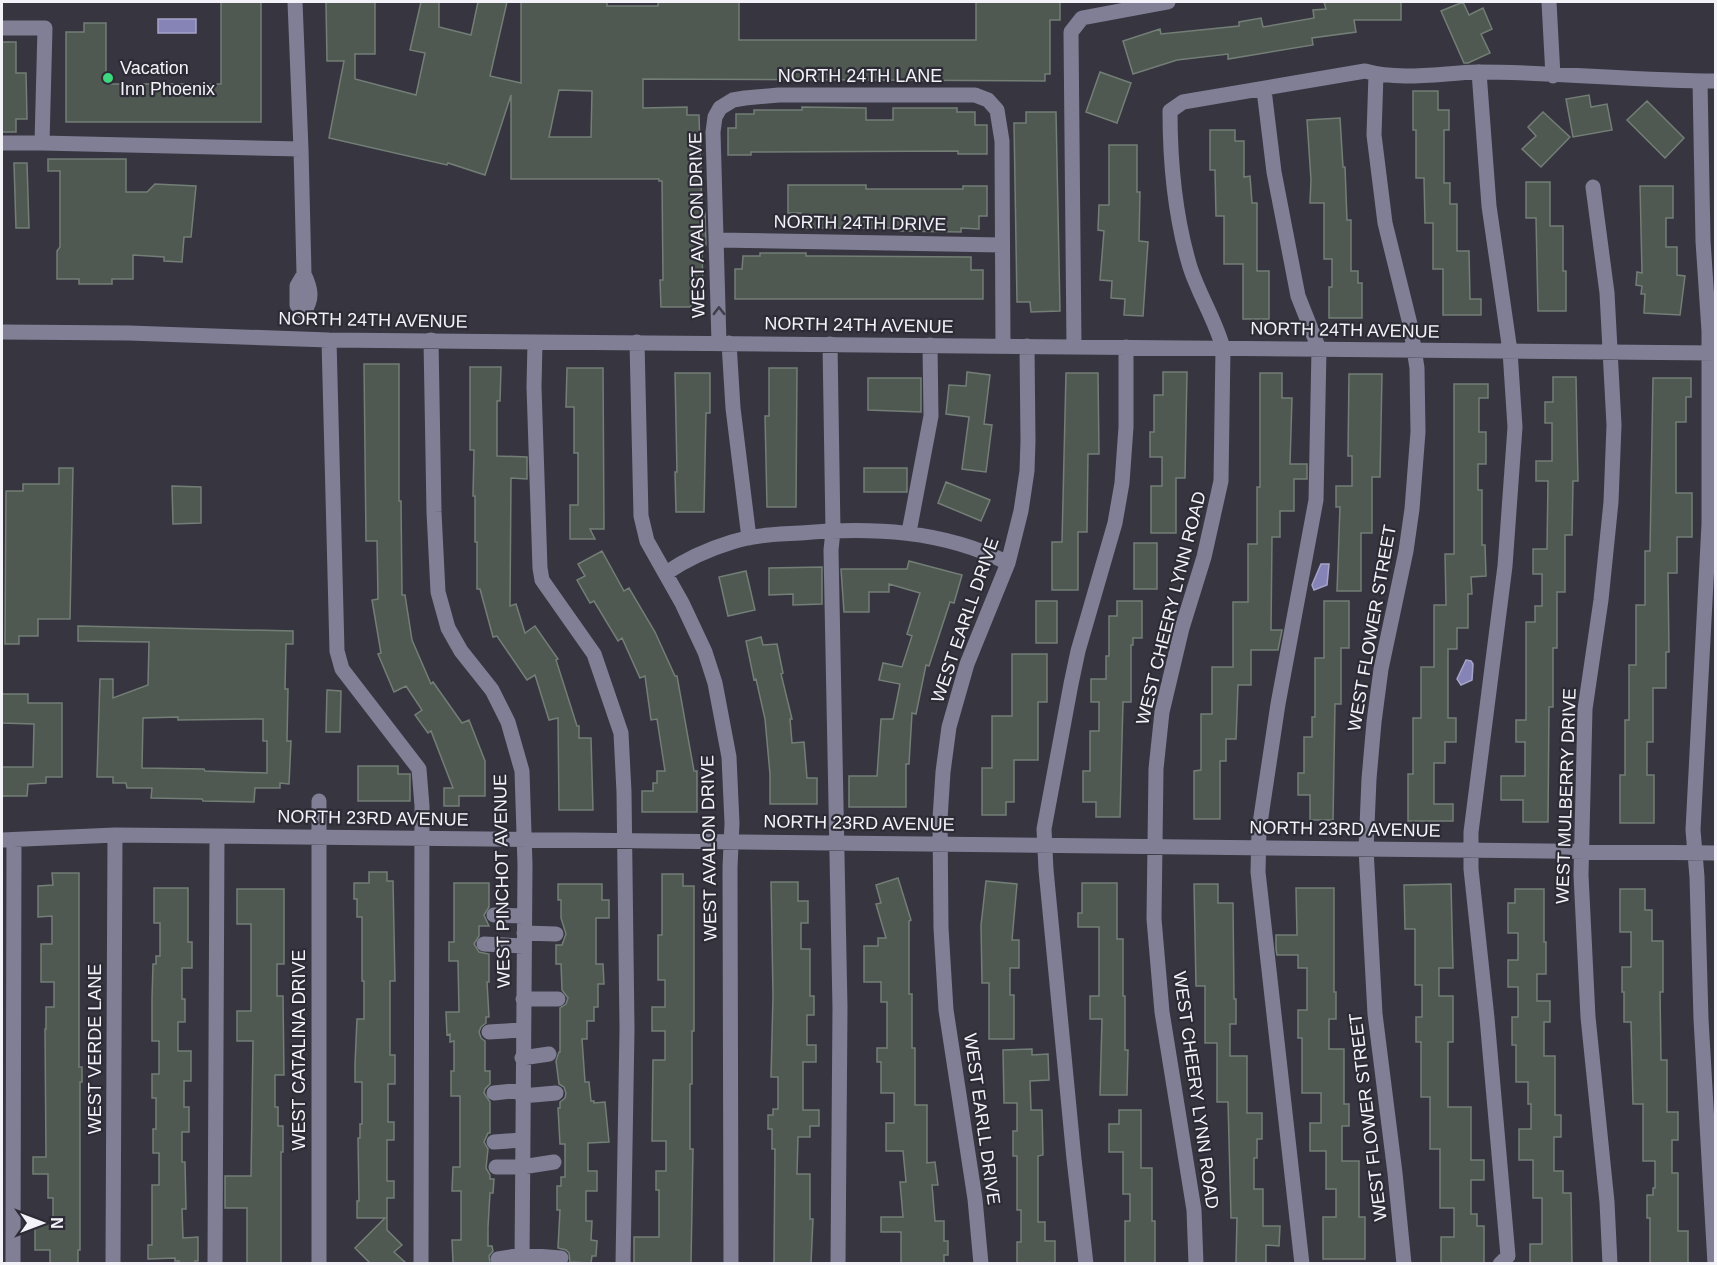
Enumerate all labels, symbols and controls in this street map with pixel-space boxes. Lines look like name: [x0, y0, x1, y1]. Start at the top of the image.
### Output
place label: Vacation Inn Phoenix: [120, 58, 215, 99]
street label: NORTH 24TH LANE: [778, 66, 942, 86]
marker: Vacation Inn Phoenix: [101, 71, 115, 85]
street label: WEST AVALON DRIVE: [685, 132, 709, 318]
street label: NORTH 24TH DRIVE: [773, 211, 947, 235]
one-way arrow: [712, 306, 725, 315]
street label: NORTH 24TH AVENUE: [278, 308, 468, 332]
street label: NORTH 24TH AVENUE: [764, 313, 954, 337]
street label: NORTH 24TH AVENUE: [1250, 318, 1440, 342]
street label: WEST CHEERY LYNN ROAD: [1132, 489, 1210, 727]
street label: WEST FLOWER STREET: [1344, 523, 1400, 733]
street label: WEST EARLL DRIVE: [927, 535, 1003, 705]
street label: WEST MULBERRY DRIVE: [1552, 688, 1580, 904]
street label: WEST AVALON DRIVE: [697, 755, 721, 941]
street label: WEST PINCHOT AVENUE: [490, 774, 514, 988]
street label: NORTH 23RD AVENUE: [277, 806, 469, 830]
street label: NORTH 23RD AVENUE: [763, 811, 955, 835]
street label: NORTH 23RD AVENUE: [1249, 817, 1441, 841]
street label: WEST CATALINA DRIVE: [289, 949, 309, 1151]
street label: WEST VERDE LANE: [85, 964, 105, 1134]
street label: WEST CHEERY LYNN ROAD: [1169, 970, 1223, 1210]
street label: WEST FLOWER STREET: [1345, 1012, 1391, 1222]
street label: WEST EARLL DRIVE: [960, 1032, 1004, 1206]
north arrow: [12, 1193, 72, 1253]
text: N: [48, 1217, 65, 1229]

